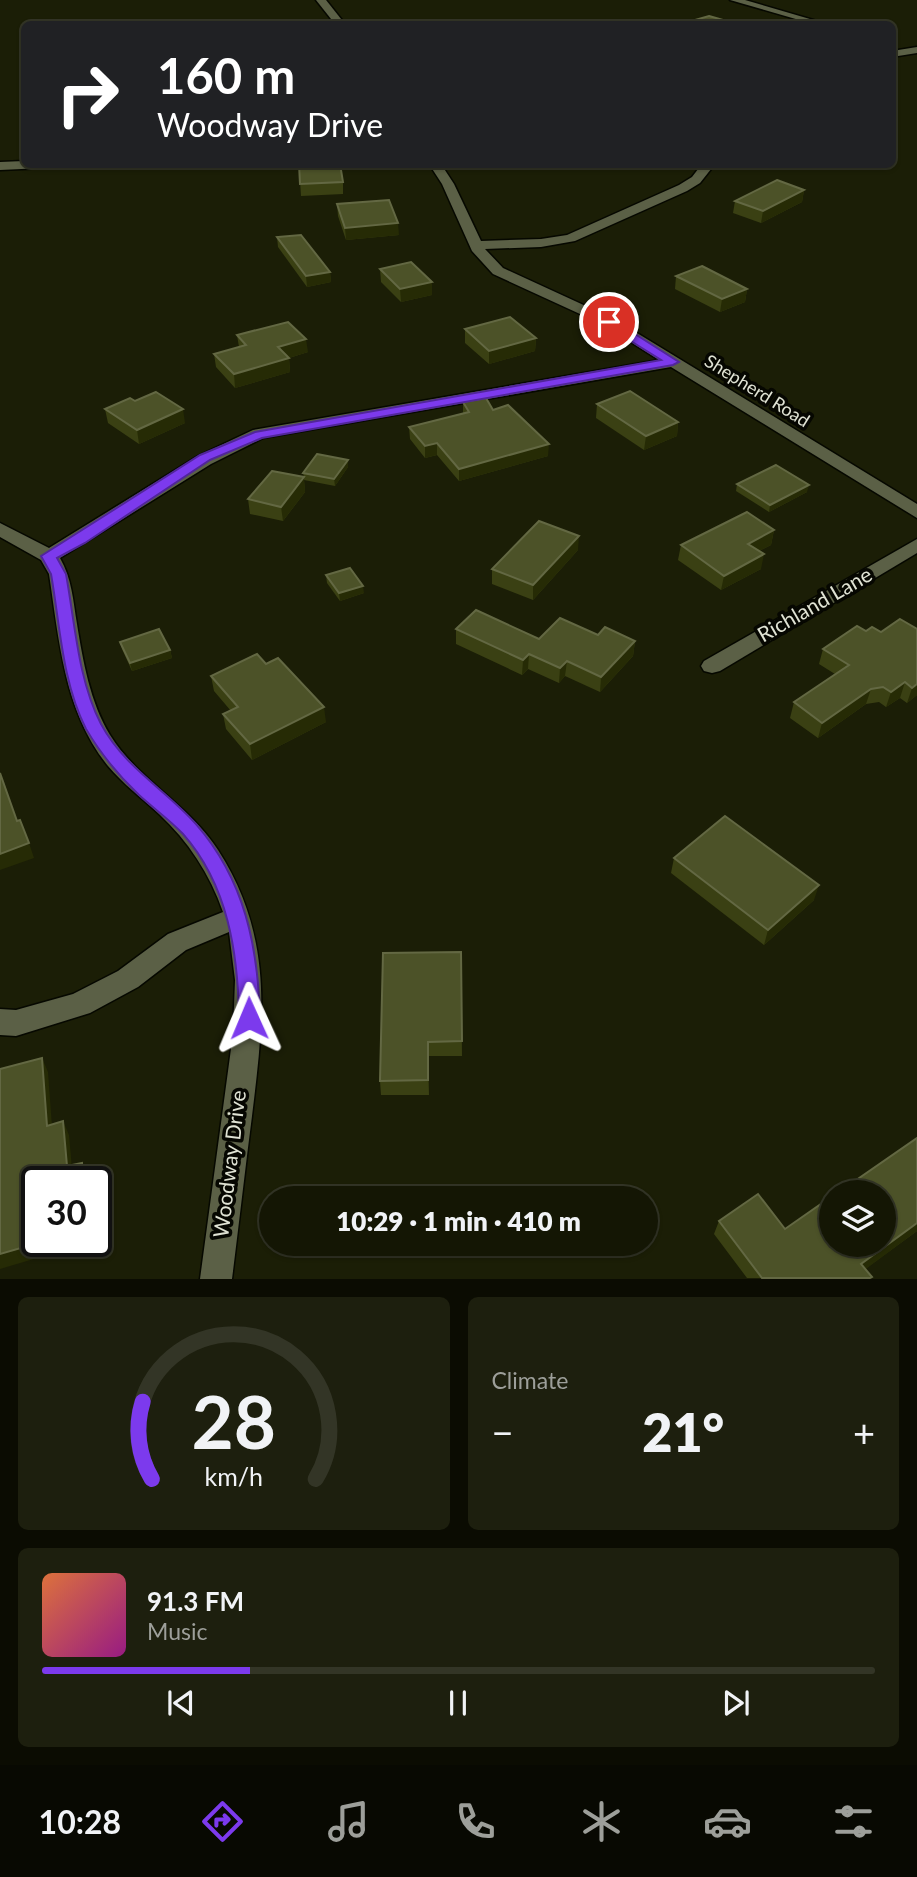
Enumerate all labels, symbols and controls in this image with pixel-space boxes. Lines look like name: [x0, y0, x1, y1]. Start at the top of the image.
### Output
text: 160 m: [157, 46, 295, 104]
icon: right: [42, 49, 133, 140]
text: Woodway Drive: [157, 105, 383, 144]
pin: [579, 292, 639, 352]
icon: arrive: [590, 303, 628, 341]
street label: Shepherd Road: [701, 349, 814, 431]
street label: Richland Lane: [753, 561, 876, 647]
position arrow: [212, 981, 286, 1055]
street label: Woodway Drive: [207, 1089, 250, 1239]
speed limit sign: 30: [21, 1166, 112, 1257]
map controls: [819, 1180, 896, 1257]
button: layers: [819, 1180, 896, 1257]
text: 10:29 · 1 min · 410 m: [336, 1205, 581, 1237]
text: Climate: [492, 1366, 568, 1394]
text: 28: [192, 1378, 276, 1466]
text: 21°: [642, 1401, 724, 1463]
text: −: [492, 1409, 514, 1455]
text: +: [853, 1409, 875, 1455]
text: km/h: [204, 1461, 263, 1491]
text: 91.3 FM: [147, 1585, 244, 1617]
text: Music: [147, 1617, 207, 1645]
icon: previous: [162, 1684, 200, 1722]
icon: pause: [439, 1684, 477, 1722]
icon: next: [717, 1684, 755, 1722]
icon: directions: [198, 1797, 247, 1846]
icon: music: [324, 1797, 373, 1846]
icon: phone: [451, 1797, 500, 1846]
icon: climate: [577, 1797, 626, 1846]
icon: car: [703, 1797, 752, 1846]
icon: filters: [829, 1797, 878, 1846]
text: 10:28: [39, 1802, 121, 1841]

